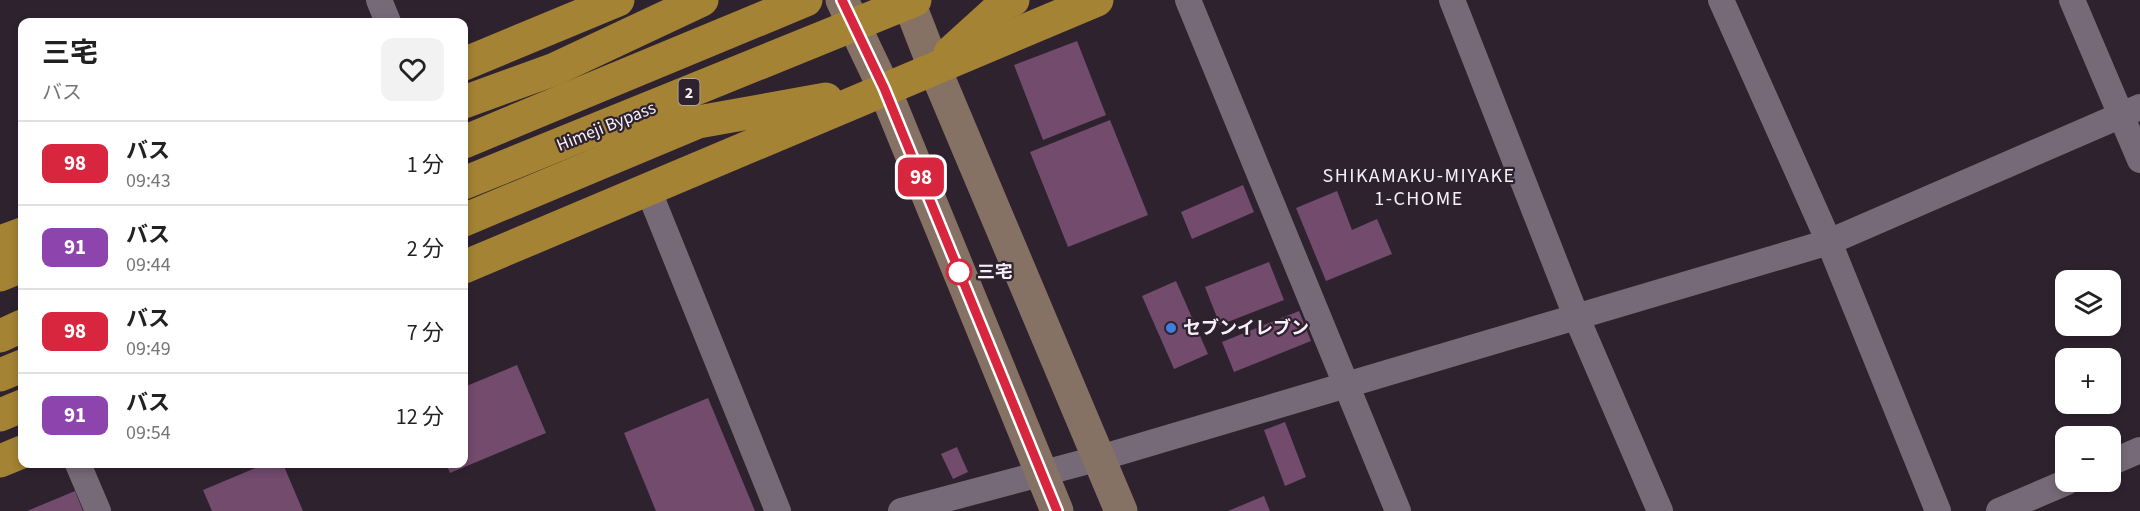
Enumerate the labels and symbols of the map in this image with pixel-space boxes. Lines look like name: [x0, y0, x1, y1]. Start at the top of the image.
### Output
road number: 2: [678, 79, 700, 105]
street label: Himeji Bypass: [553, 95, 660, 158]
line badge: 98: [894, 158, 948, 196]
district label: SHIKAMAKU-MIYAKE 1-CHOME: [1322, 162, 1516, 213]
marker: 三宅: [946, 259, 972, 285]
place label: 三宅: [977, 260, 1013, 285]
place label: セブンイレブン: [1183, 316, 1309, 341]
marker: セブンイレブン: [1164, 321, 1178, 335]

